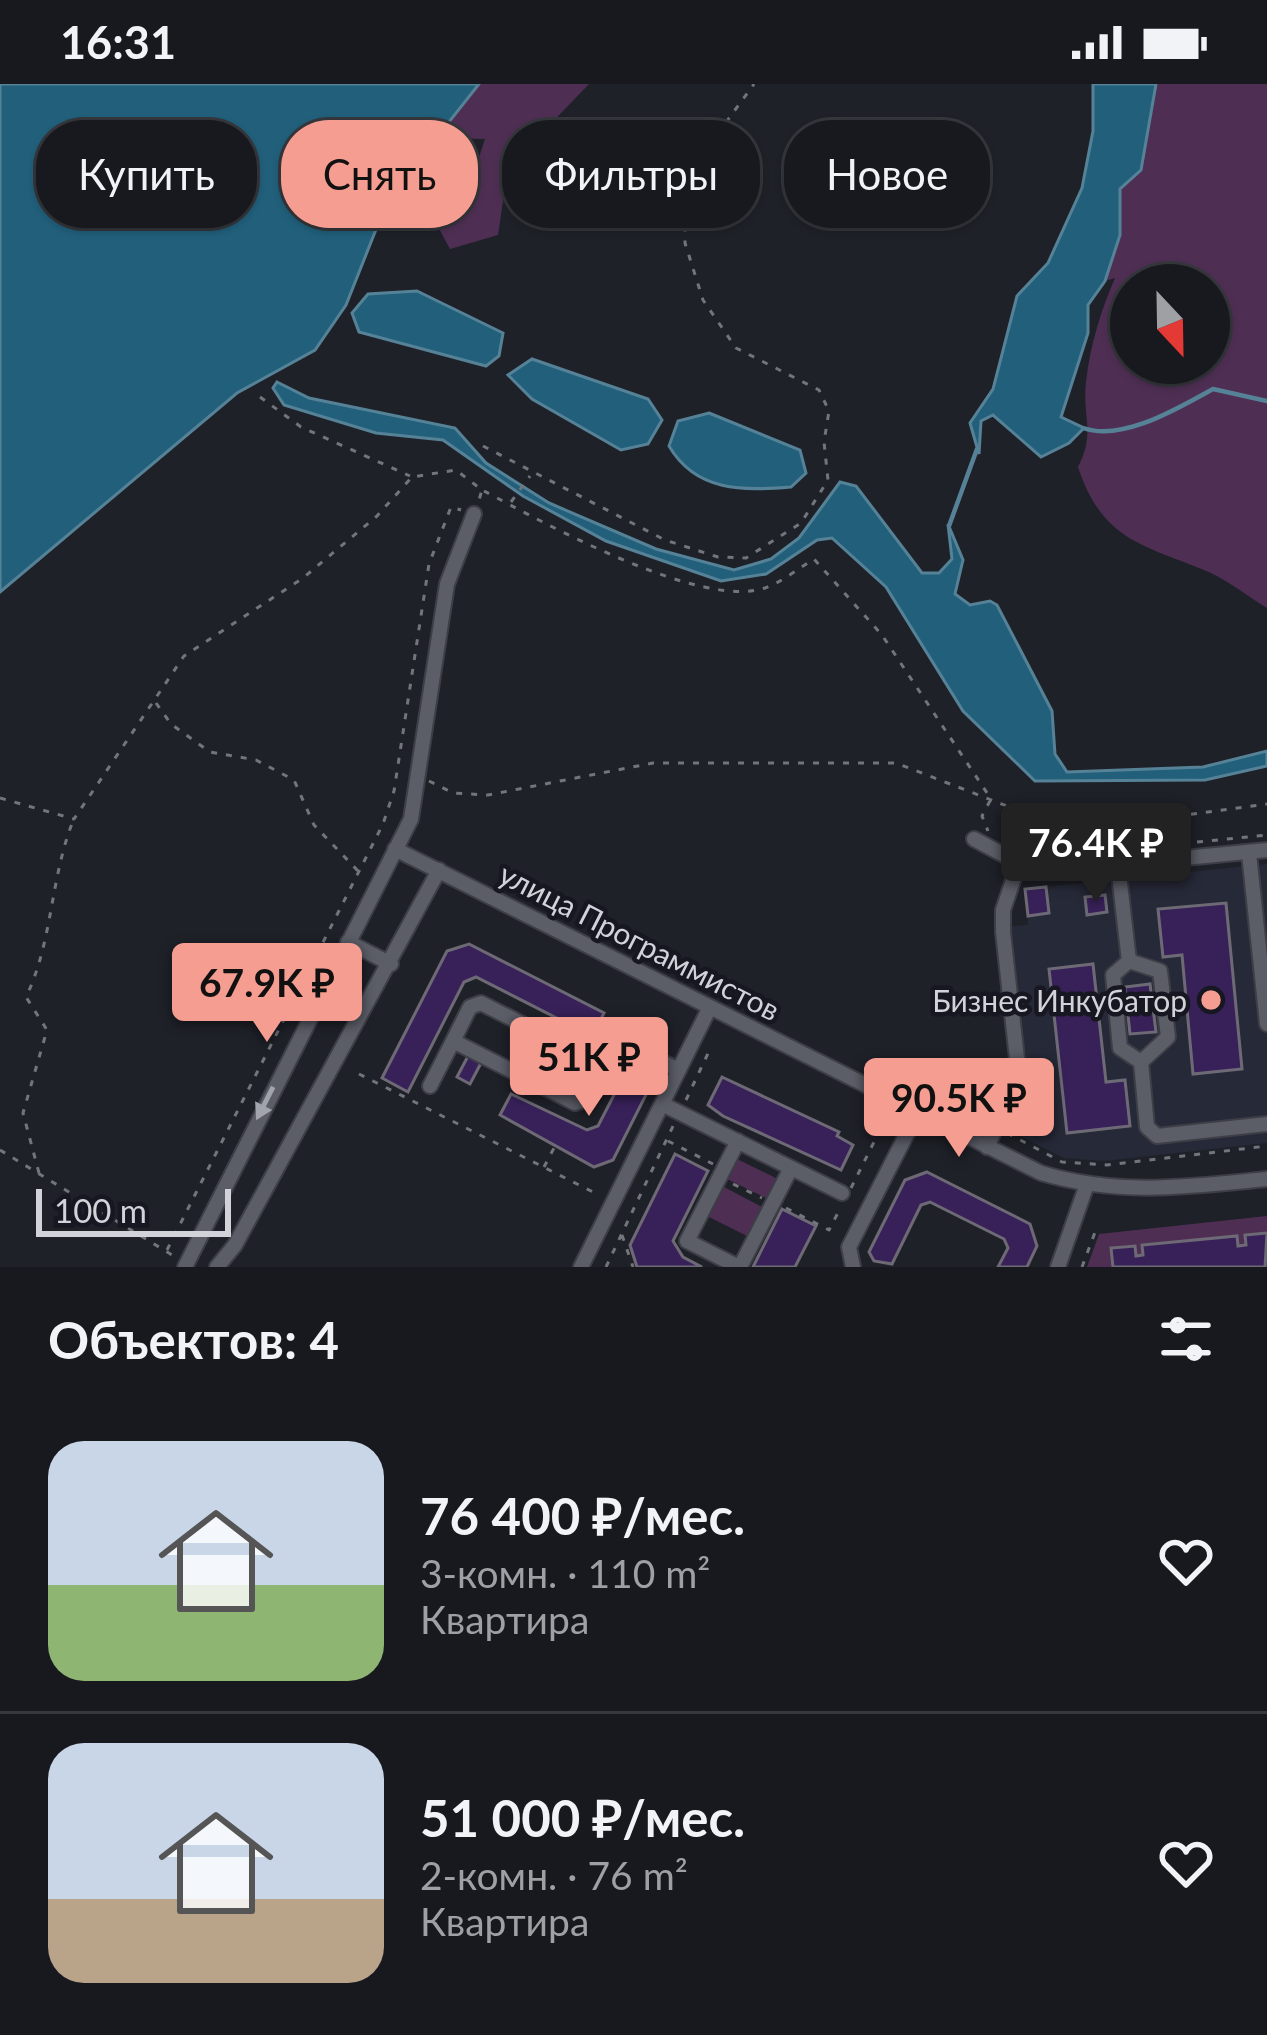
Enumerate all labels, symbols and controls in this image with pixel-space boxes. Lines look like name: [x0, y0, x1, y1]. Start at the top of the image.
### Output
text: 16:31: [60, 15, 176, 69]
chip: Купить: [36, 120, 257, 228]
chip: Снять: [281, 120, 478, 228]
chip: Фильтры: [502, 120, 760, 228]
chip: Новое: [784, 120, 990, 228]
north arrow: [1110, 264, 1230, 384]
map controls: [1110, 264, 1230, 384]
pin: 76.4K ₽: [985, 803, 1207, 905]
text: 76.4K ₽: [1028, 819, 1164, 865]
street label: улица Программистов: [494, 855, 786, 1027]
pin: 67.9K ₽: [156, 943, 378, 1045]
text: 67.9K ₽: [199, 959, 335, 1005]
place label: Бизнес Инкубатор: [932, 982, 1187, 1018]
marker: Бизнес Инкубатор: [1198, 987, 1224, 1013]
pin: 51K ₽: [505, 1017, 673, 1119]
text: 51K ₽: [537, 1033, 641, 1079]
pin: 90.5K ₽: [848, 1058, 1070, 1160]
text: 90.5K ₽: [891, 1074, 1027, 1120]
one-way arrow: [256, 1085, 276, 1120]
scale bar: [36, 1183, 231, 1236]
text: 100 m: [54, 1190, 147, 1230]
icon: filters: [1153, 1306, 1219, 1372]
text: Объектов: 4: [48, 1309, 339, 1370]
text: 76 400 ₽/мес.: [420, 1485, 745, 1546]
icon: home: [144, 1489, 288, 1633]
icon: heart: [1153, 1528, 1219, 1594]
text: 3-комн. · 110 m²: [420, 1550, 710, 1596]
text: Квартира: [420, 1596, 589, 1642]
text: 51 000 ₽/мес.: [420, 1787, 745, 1848]
icon: home: [144, 1791, 288, 1935]
icon: heart: [1153, 1830, 1219, 1896]
text: 2-комн. · 76 m²: [420, 1852, 688, 1898]
text: Квартира: [420, 1898, 589, 1944]

